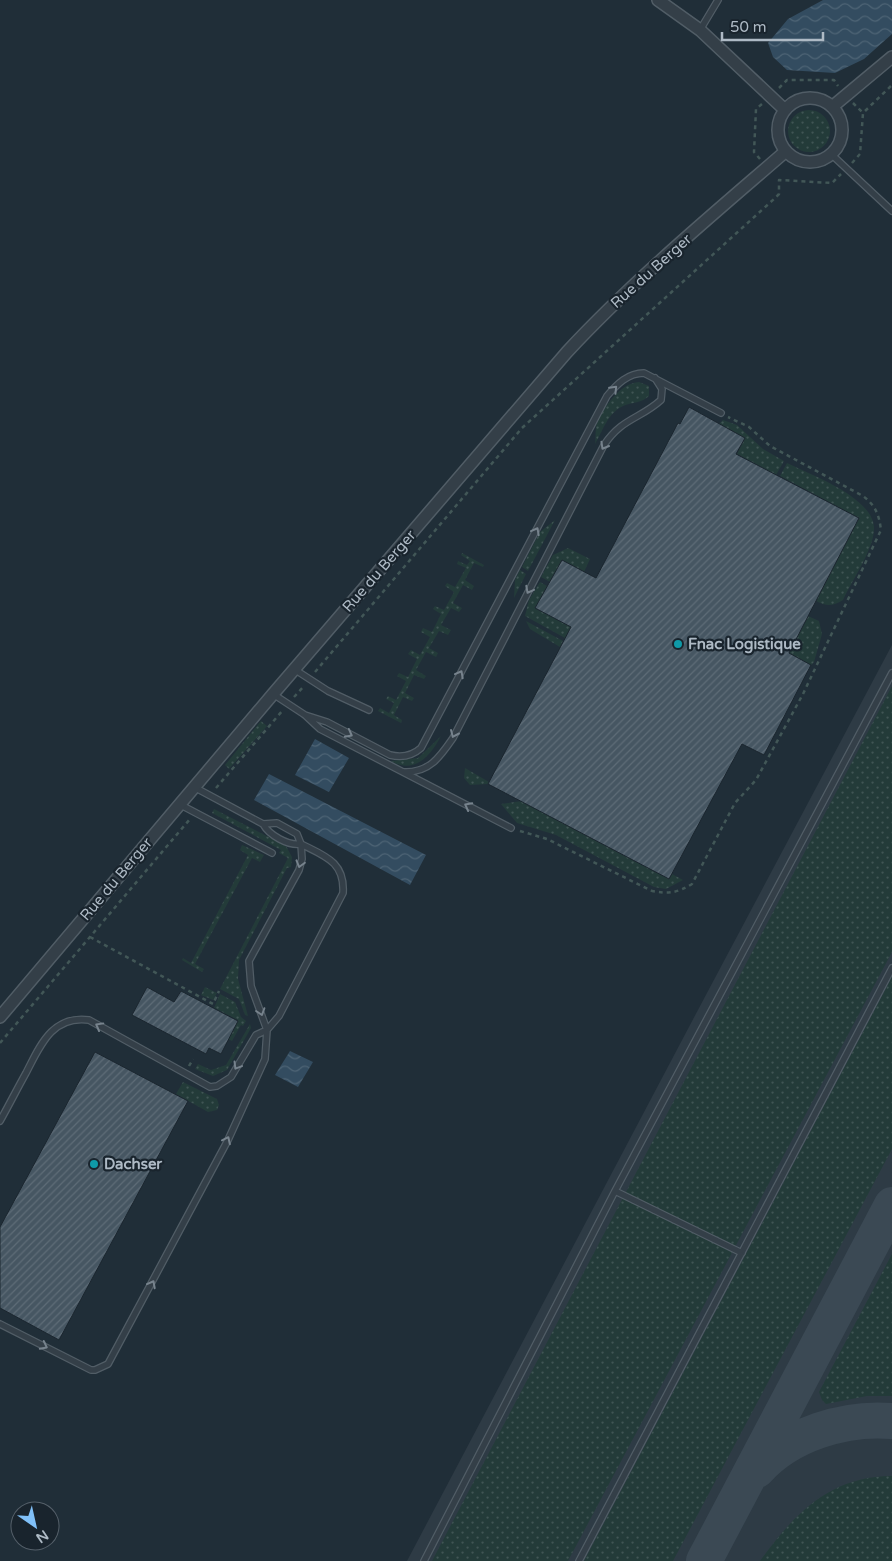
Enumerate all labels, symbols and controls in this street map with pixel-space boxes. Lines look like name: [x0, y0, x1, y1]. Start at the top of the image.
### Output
scale bar: [722, 10, 823, 42]
text: 50 m: [730, 18, 767, 36]
street label: Rue du Berger: [607, 230, 695, 312]
one-way arrow: [608, 386, 617, 395]
one-way arrow: [600, 441, 610, 450]
street label: Rue du Berger: [339, 526, 420, 616]
one-way arrow: [530, 527, 540, 536]
one-way arrow: [525, 585, 535, 594]
place label: Fnac Logistique: [688, 635, 801, 654]
marker: Fnac Logistique: [672, 638, 684, 650]
one-way arrow: [454, 671, 464, 680]
one-way arrow: [344, 727, 353, 737]
one-way arrow: [449, 729, 460, 738]
one-way arrow: [464, 802, 473, 812]
street label: Rue du Berger: [76, 834, 156, 924]
one-way arrow: [295, 860, 306, 868]
one-way arrow: [255, 1007, 265, 1015]
one-way arrow: [96, 1022, 105, 1032]
one-way arrow: [234, 1061, 244, 1070]
one-way arrow: [221, 1136, 231, 1145]
place label: Dachser: [104, 1155, 162, 1173]
marker: Dachser: [88, 1158, 100, 1170]
one-way arrow: [146, 1280, 156, 1289]
one-way arrow: [38, 1340, 47, 1350]
north arrow: [10, 1501, 60, 1551]
text: N: [33, 1526, 51, 1547]

